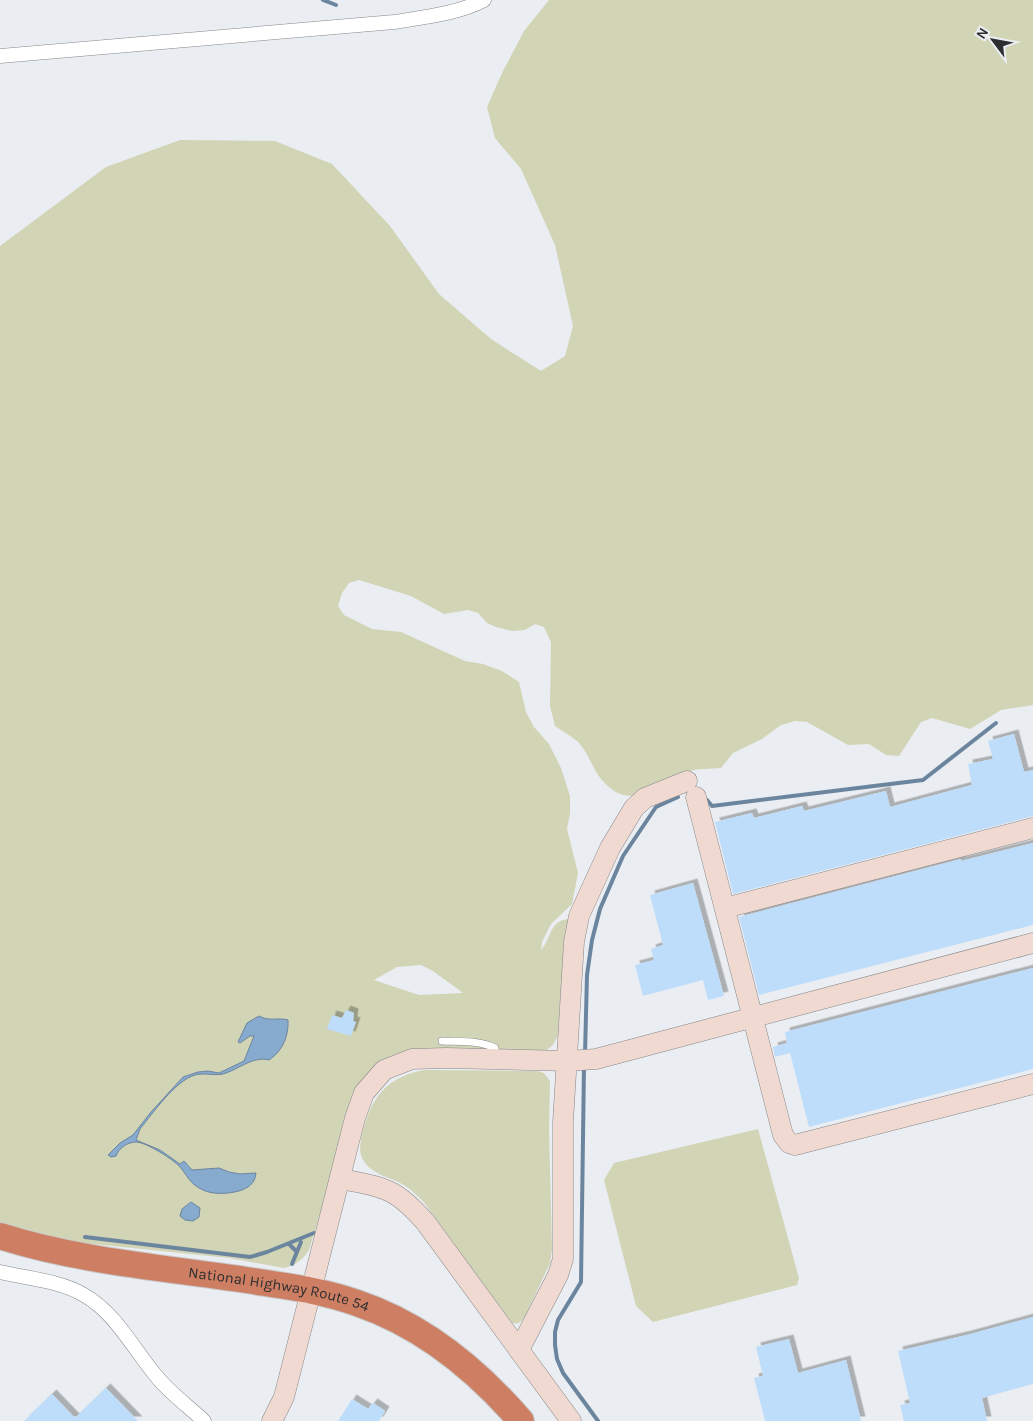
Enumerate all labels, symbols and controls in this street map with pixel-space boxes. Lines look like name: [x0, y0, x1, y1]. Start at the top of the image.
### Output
north arrow: [968, 15, 1018, 65]
text: N: [973, 25, 992, 42]
street label: National Highway Route 54: [187, 1263, 372, 1316]

